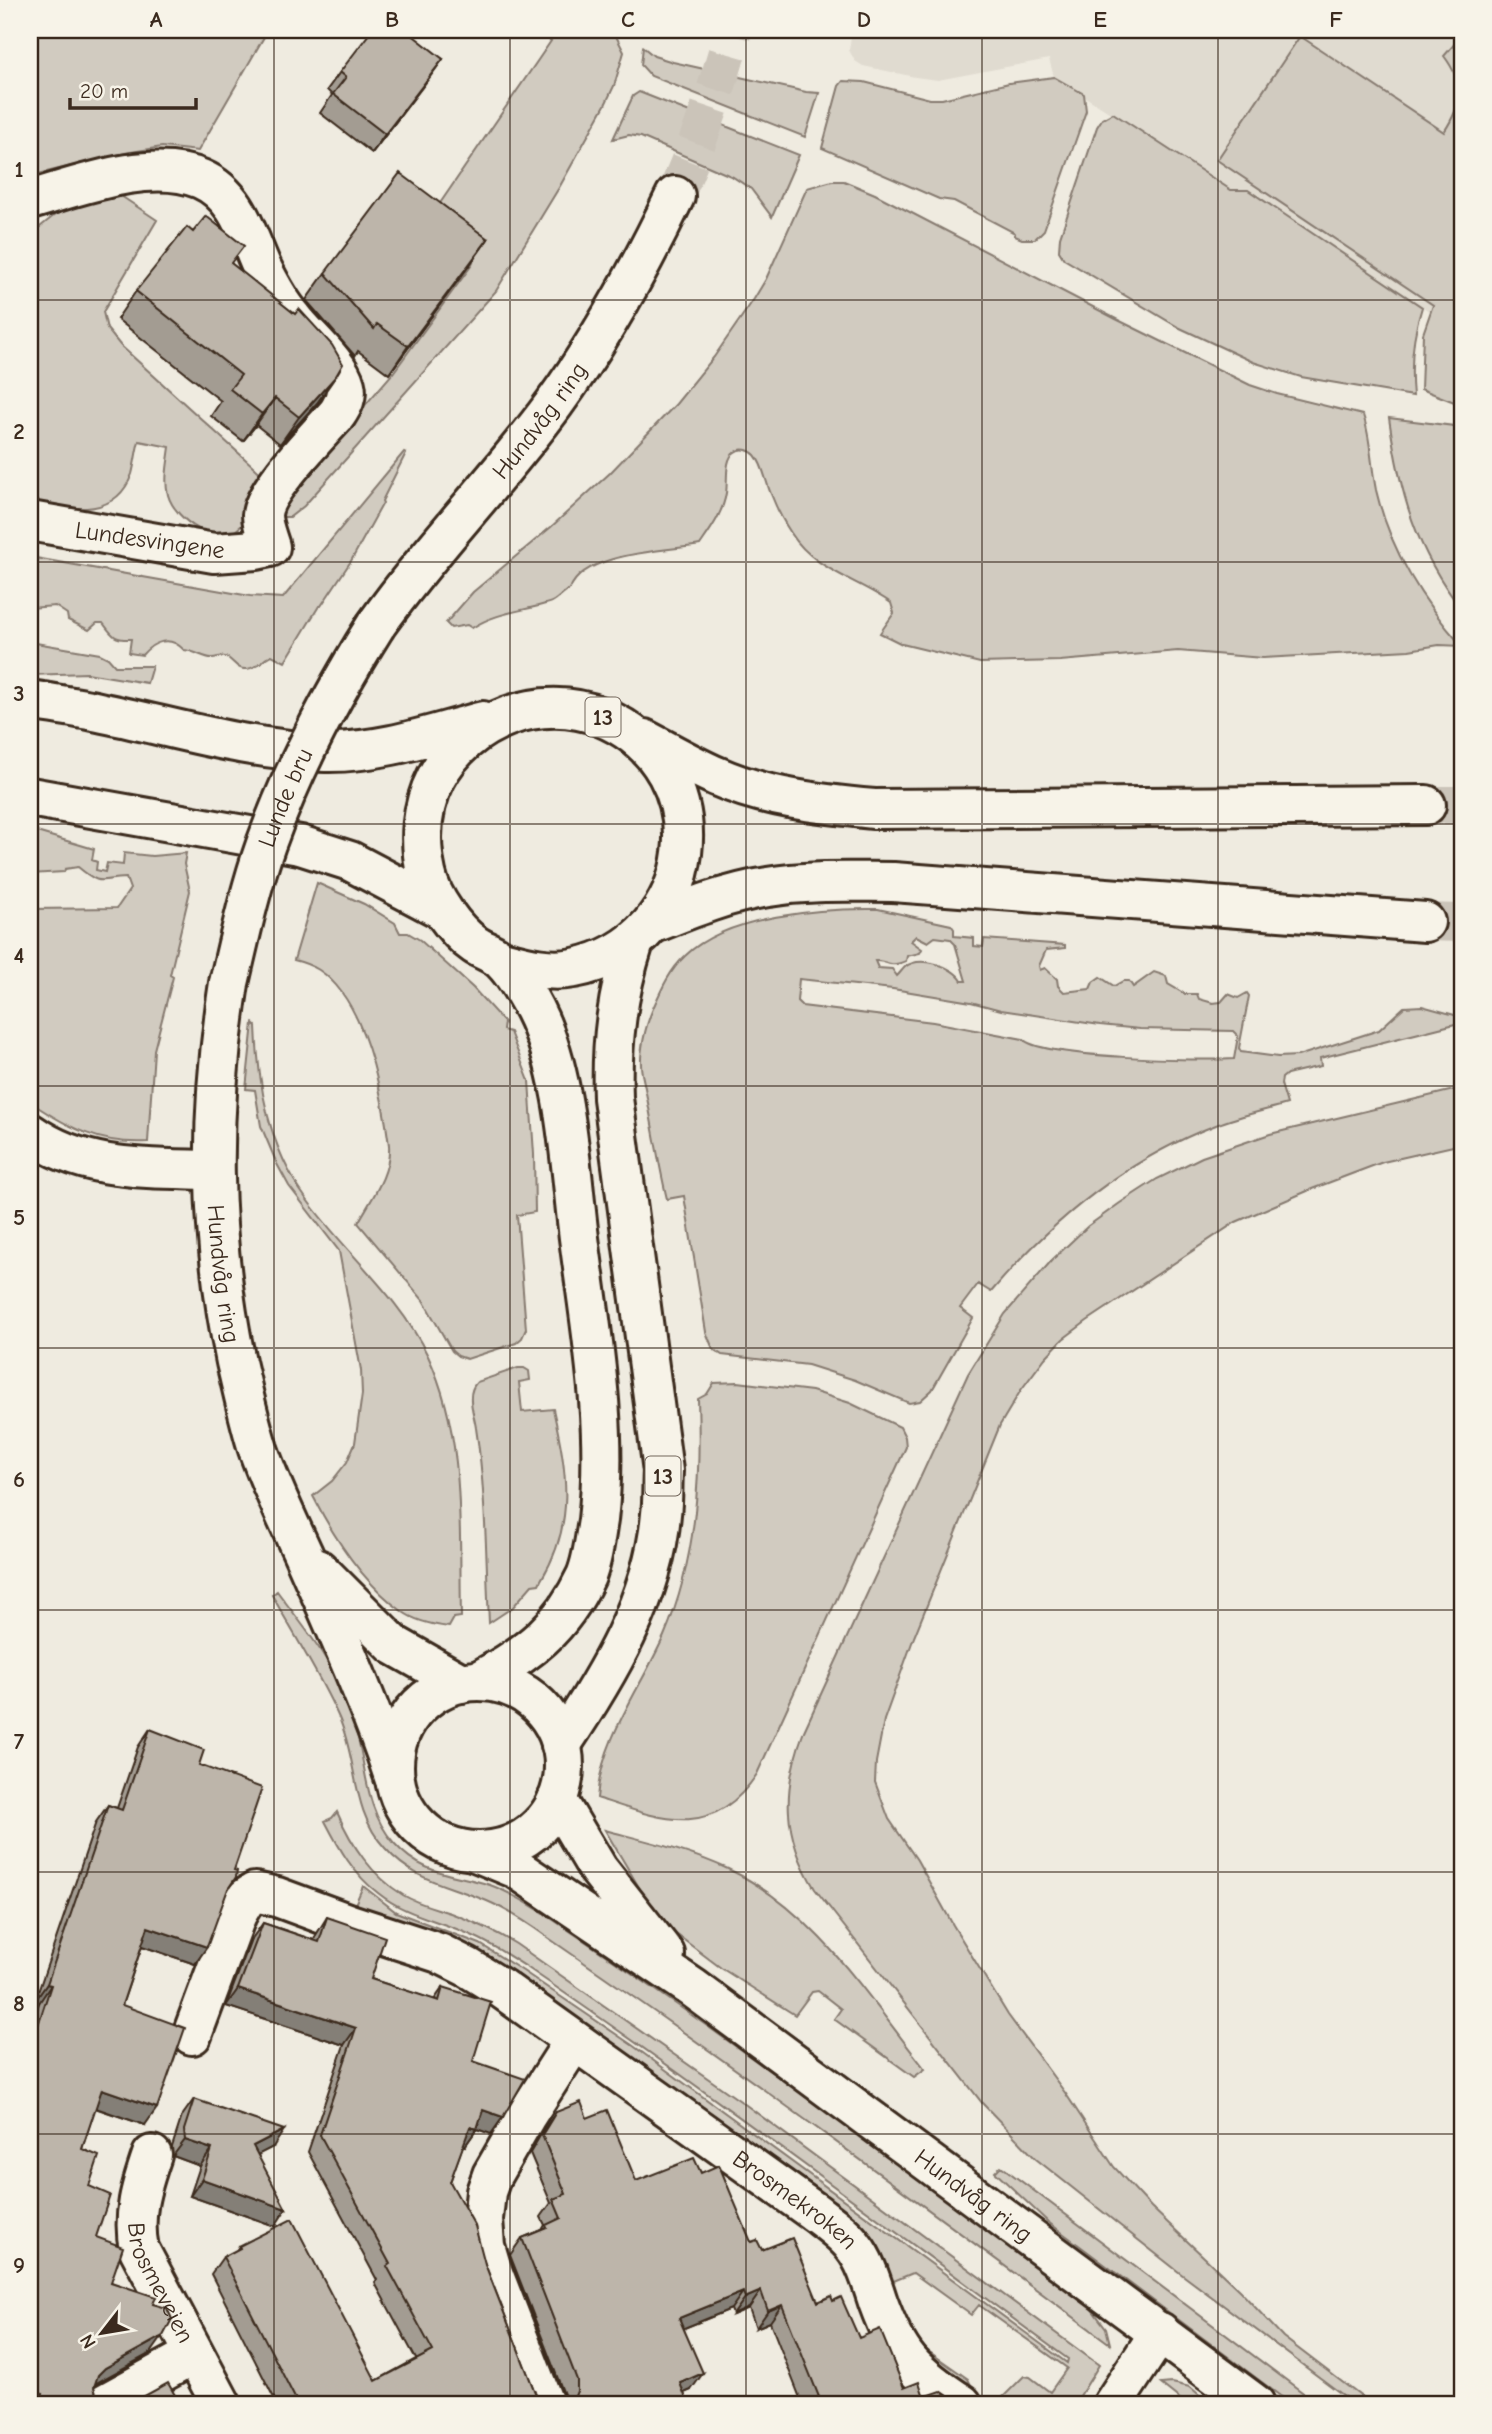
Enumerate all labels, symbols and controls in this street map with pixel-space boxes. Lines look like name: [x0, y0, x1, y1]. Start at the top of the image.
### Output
text: A: [150, 6, 163, 33]
text: B: [385, 6, 399, 33]
text: C: [621, 6, 635, 33]
text: D: [857, 6, 871, 33]
text: E: [1093, 6, 1107, 33]
text: F: [1329, 6, 1343, 33]
scale bar: [70, 66, 196, 110]
text: 20 m: [80, 79, 128, 103]
text: 1: [14, 156, 24, 183]
street label: Hundvåg ring: [486, 357, 593, 485]
text: 2: [13, 418, 25, 445]
street label: Lundesvingene: [73, 516, 227, 564]
text: 3: [13, 680, 25, 707]
road number: 13: [586, 698, 620, 736]
street label: Lunde bru: [252, 744, 319, 851]
text: 4: [14, 942, 25, 969]
text: 5: [13, 1204, 25, 1231]
street label: Hundvåg ring: [202, 1204, 246, 1345]
road number: 13: [646, 1456, 680, 1496]
text: 6: [13, 1466, 25, 1493]
text: 7: [14, 1728, 25, 1755]
text: 8: [13, 1990, 25, 2017]
street label: Hundvåg ring: [909, 2143, 1038, 2248]
street label: Brosmekroken: [727, 2144, 864, 2255]
street label: Brosmeveien: [122, 2222, 200, 2348]
text: 9: [13, 2252, 25, 2279]
north arrow: [66, 2298, 136, 2368]
text: N: [76, 2330, 101, 2352]

